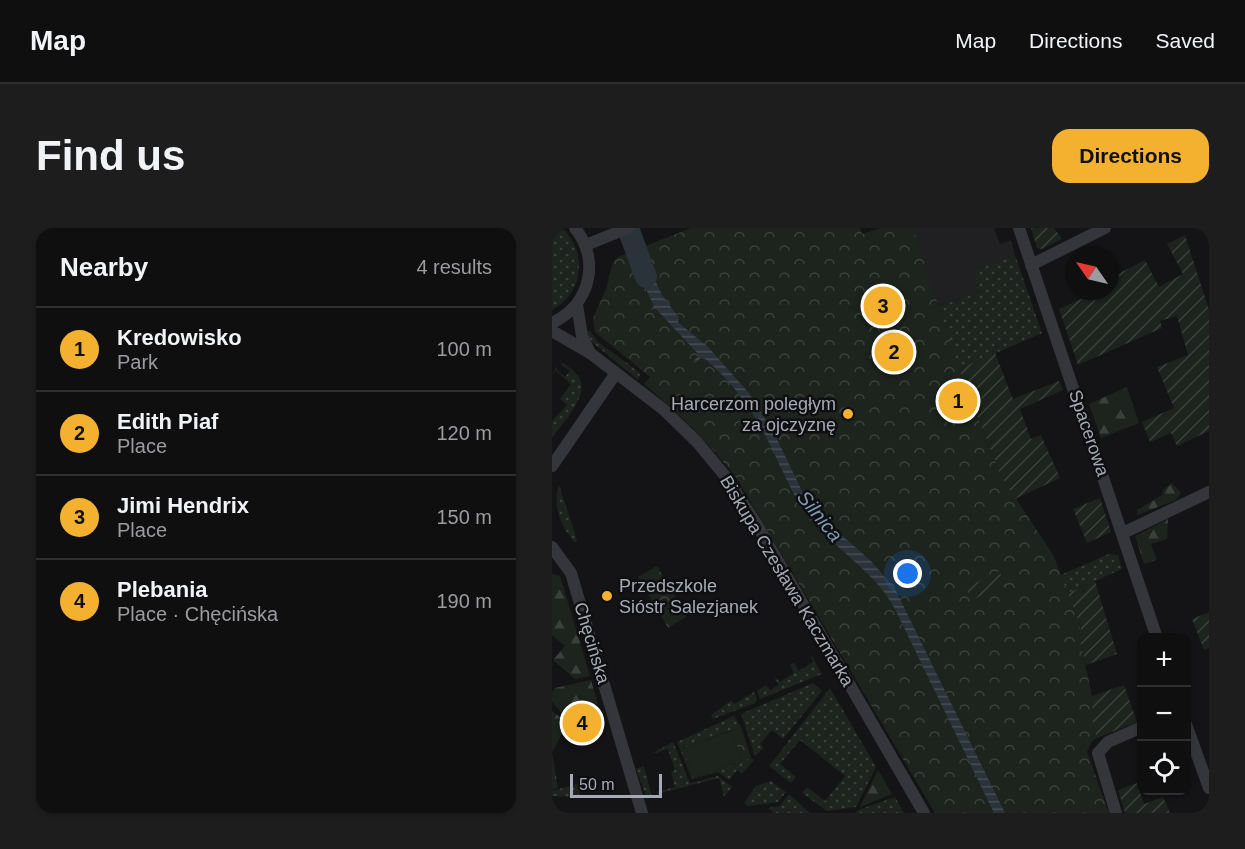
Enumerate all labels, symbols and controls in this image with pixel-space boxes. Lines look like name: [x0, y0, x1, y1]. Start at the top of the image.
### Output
text: Map: [30, 25, 86, 56]
text: Map: [955, 29, 996, 52]
text: Directions: [1029, 29, 1122, 52]
text: Saved: [1155, 29, 1215, 52]
button: Directions: [1052, 129, 1209, 183]
text: Find us: [36, 132, 185, 179]
north arrow: [1065, 246, 1119, 300]
text: Nearby: [60, 252, 148, 282]
text: 4 results: [416, 256, 492, 278]
pin: 3: [864, 284, 902, 328]
text: Kredowisko: [117, 325, 242, 350]
pin: 2: [874, 330, 914, 374]
text: 1: [74, 338, 85, 360]
text: 100 m: [436, 338, 492, 360]
text: Park: [117, 351, 158, 373]
pin: 1: [938, 378, 978, 423]
street label: Spacerowa: [1065, 387, 1113, 480]
place label: Harcerzom poległym za ojczyznę: [671, 394, 836, 435]
marker: Harcerzom poległym za ojczyznę: [841, 407, 855, 421]
text: Edith Piaf: [117, 409, 218, 434]
text: 2: [74, 422, 85, 444]
text: 120 m: [436, 422, 492, 444]
text: Place: [117, 435, 167, 457]
street label: Biskupa Czesława Kaczmarka: [716, 472, 858, 691]
water label: Silnica: [793, 486, 847, 546]
text: Jimi Hendrix: [117, 493, 249, 518]
text: 3: [74, 506, 85, 528]
text: 150 m: [436, 506, 492, 528]
text: Place: [117, 519, 167, 541]
your location: [893, 559, 922, 588]
place label: Przedszkole Sióstr Salezjanek: [619, 576, 759, 617]
text: Plebania: [117, 577, 207, 602]
marker: Przedszkole Sióstr Salezjanek: [600, 589, 614, 603]
text: 4: [74, 590, 85, 612]
text: 190 m: [436, 590, 492, 612]
street label: Chęcińska: [570, 600, 614, 687]
text: Place · Chęcińska: [117, 603, 278, 625]
map controls: [1137, 633, 1191, 795]
button: +: [1137, 633, 1191, 687]
button: −: [1137, 687, 1191, 741]
pin: 4: [562, 700, 602, 746]
button: locate: [1137, 741, 1191, 795]
scale bar: [570, 771, 662, 798]
text: 50 m: [579, 776, 615, 793]

